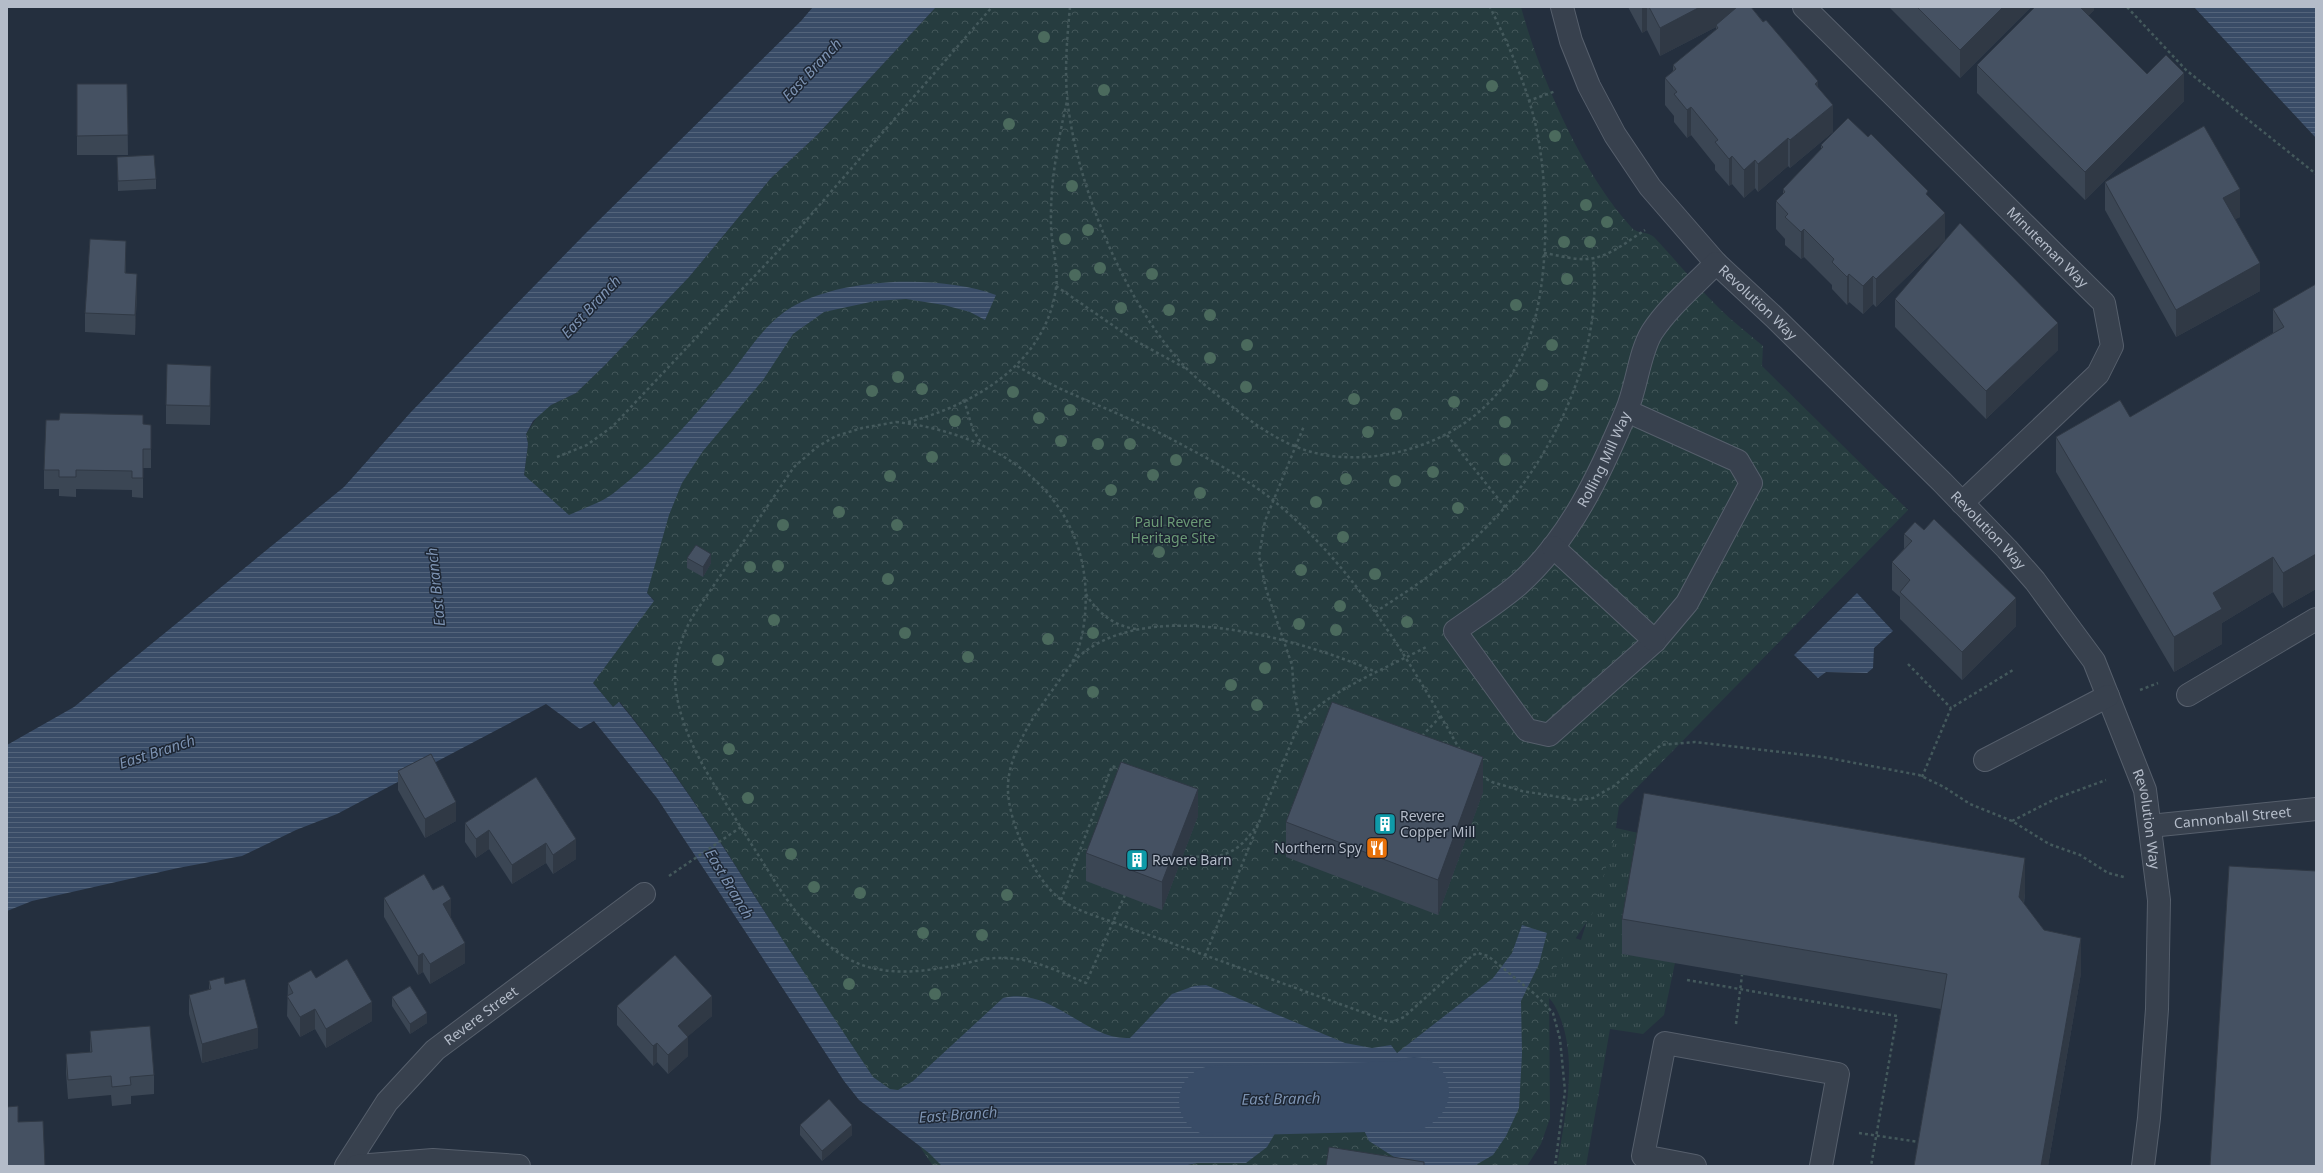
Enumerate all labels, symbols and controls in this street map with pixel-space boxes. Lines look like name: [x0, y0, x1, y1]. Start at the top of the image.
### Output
water label: East Branch: [777, 34, 846, 105]
street label: Minuteman Way: [2003, 202, 2093, 292]
street label: Revolution Way: [1715, 260, 1802, 344]
water label: East Branch: [556, 271, 625, 342]
street label: Rolling Mill Way: [1572, 408, 1634, 510]
street label: Revolution Way: [1947, 487, 2031, 574]
park label: Paul Revere Heritage Site: [1131, 512, 1216, 547]
water label: East Branch: [421, 547, 449, 627]
water label: East Branch: [116, 729, 197, 773]
street label: Revolution Way: [2129, 766, 2165, 871]
street label: Cannonball Street: [2173, 802, 2292, 832]
place label: Revere Copper Mill: [1400, 806, 1475, 841]
building icon: Revere Copper Mill: [1372, 811, 1398, 837]
restaurant icon: Northern Spy: [1364, 835, 1390, 861]
place label: Northern Spy: [1274, 838, 1363, 857]
water label: East Branch: [701, 844, 759, 922]
building icon: Revere Barn: [1124, 847, 1150, 873]
place label: Revere Barn: [1152, 850, 1232, 869]
street label: Revere Street: [440, 982, 521, 1049]
water label: East Branch: [1241, 1087, 1321, 1109]
water label: East Branch: [918, 1101, 998, 1127]

